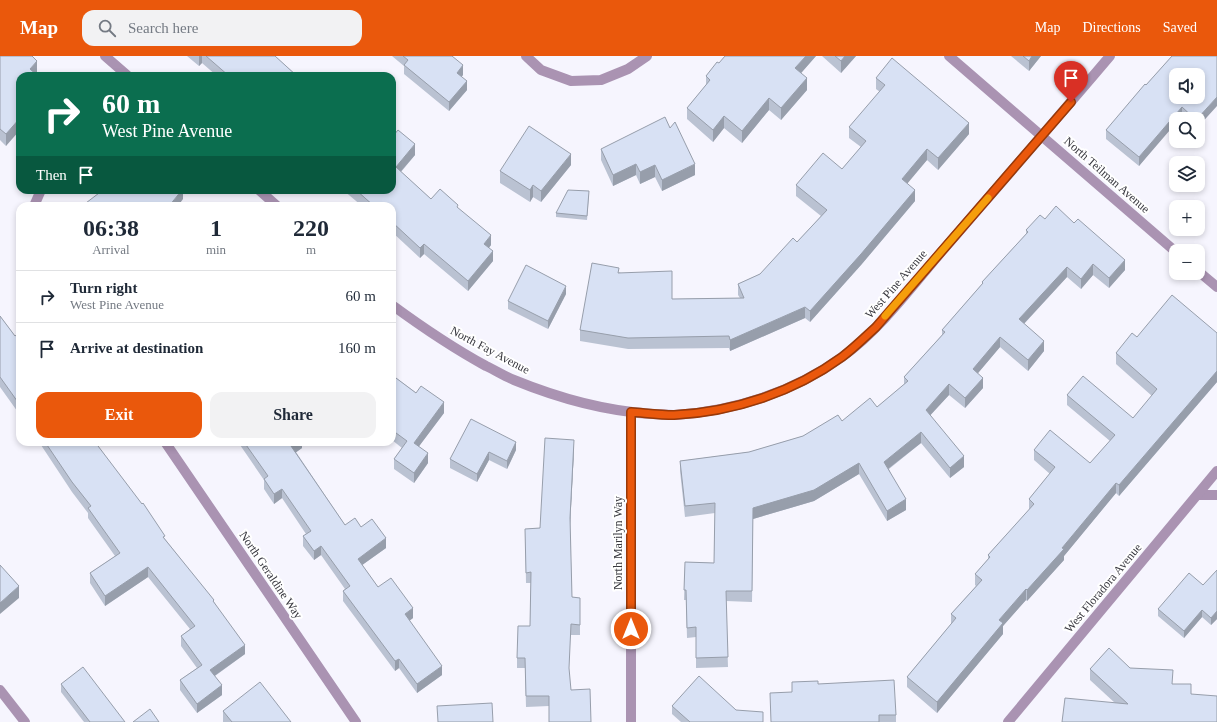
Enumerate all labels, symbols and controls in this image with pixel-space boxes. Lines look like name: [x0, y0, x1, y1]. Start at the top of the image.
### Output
search box: [82, 10, 362, 46]
text: Map: [20, 17, 58, 38]
icon: search: [96, 17, 118, 39]
text: Search here: [128, 20, 198, 36]
text: Map: [1035, 20, 1060, 35]
text: Directions: [1082, 20, 1141, 35]
text: Saved: [1163, 20, 1197, 35]
pin: [1054, 61, 1088, 102]
icon: arrive: [1060, 67, 1082, 89]
map controls: [1169, 68, 1205, 280]
button: sound: [1169, 68, 1205, 104]
icon: right: [36, 88, 88, 140]
text: 60 m: [102, 88, 160, 119]
button: search: [1169, 112, 1205, 148]
text: West Pine Avenue: [102, 121, 232, 141]
street label: North Teilman Avenue: [1061, 134, 1153, 216]
button: layers: [1169, 156, 1205, 192]
icon: arrive: [75, 164, 97, 186]
text: Then: [36, 167, 67, 183]
button: +: [1169, 200, 1205, 236]
text: 06:38: [83, 215, 139, 241]
text: 1: [210, 215, 222, 241]
text: 220: [293, 215, 329, 241]
text: Arrival: [92, 242, 130, 257]
text: min: [206, 242, 226, 257]
text: m: [306, 242, 316, 257]
button: −: [1169, 244, 1205, 280]
street label: West Pine Avenue: [862, 247, 930, 321]
text: Turn right: [70, 280, 137, 296]
icon: right: [36, 286, 58, 308]
text: 60 m: [346, 288, 376, 304]
text: West Pine Avenue: [70, 297, 164, 312]
street label: North Fay Avenue: [448, 323, 532, 377]
icon: arrive: [36, 338, 58, 360]
text: Arrive at destination: [70, 340, 203, 356]
text: 160 m: [338, 340, 376, 356]
button: Exit: [36, 392, 202, 438]
button: Share: [210, 392, 376, 438]
street label: North Marilyn Way: [611, 496, 625, 590]
street label: North Geraldine Way: [236, 528, 306, 622]
street label: West Floradora Avenue: [1062, 541, 1144, 635]
position arrow: [610, 608, 652, 650]

